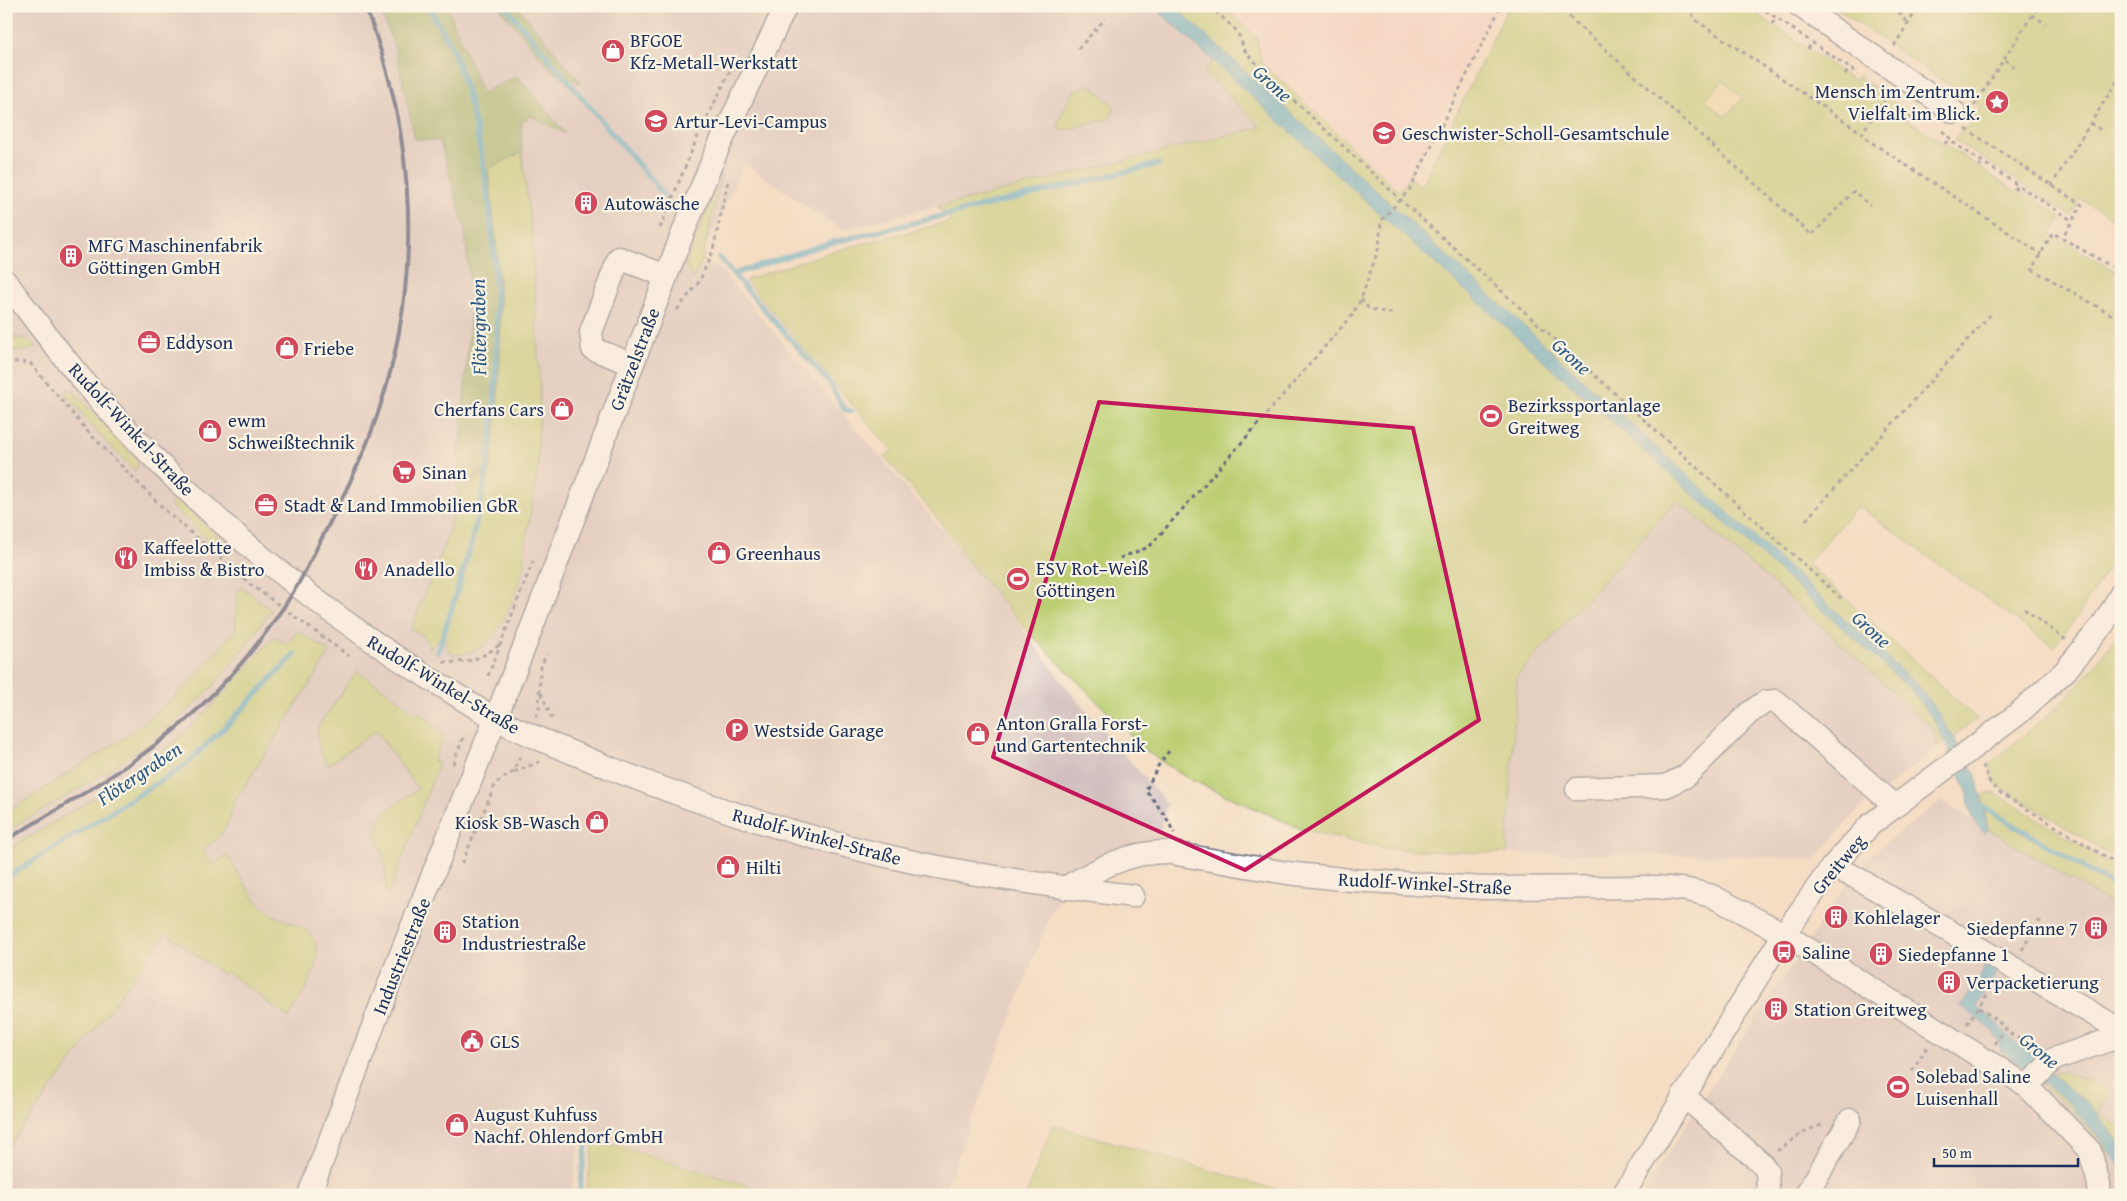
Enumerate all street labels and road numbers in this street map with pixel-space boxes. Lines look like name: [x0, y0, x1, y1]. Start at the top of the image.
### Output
street label: Grätzelstraße: [602, 303, 666, 415]
street label: Rudolf-Winkel-Straße: [62, 356, 202, 502]
street label: Rudolf-Winkel-Straße: [362, 627, 526, 741]
street label: Rudolf-Winkel-Straße: [729, 800, 905, 872]
street label: Greitweg: [1804, 827, 1872, 900]
street label: Rudolf-Winkel-Straße: [1337, 864, 1513, 902]
street label: Industriestraße: [365, 893, 437, 1019]

